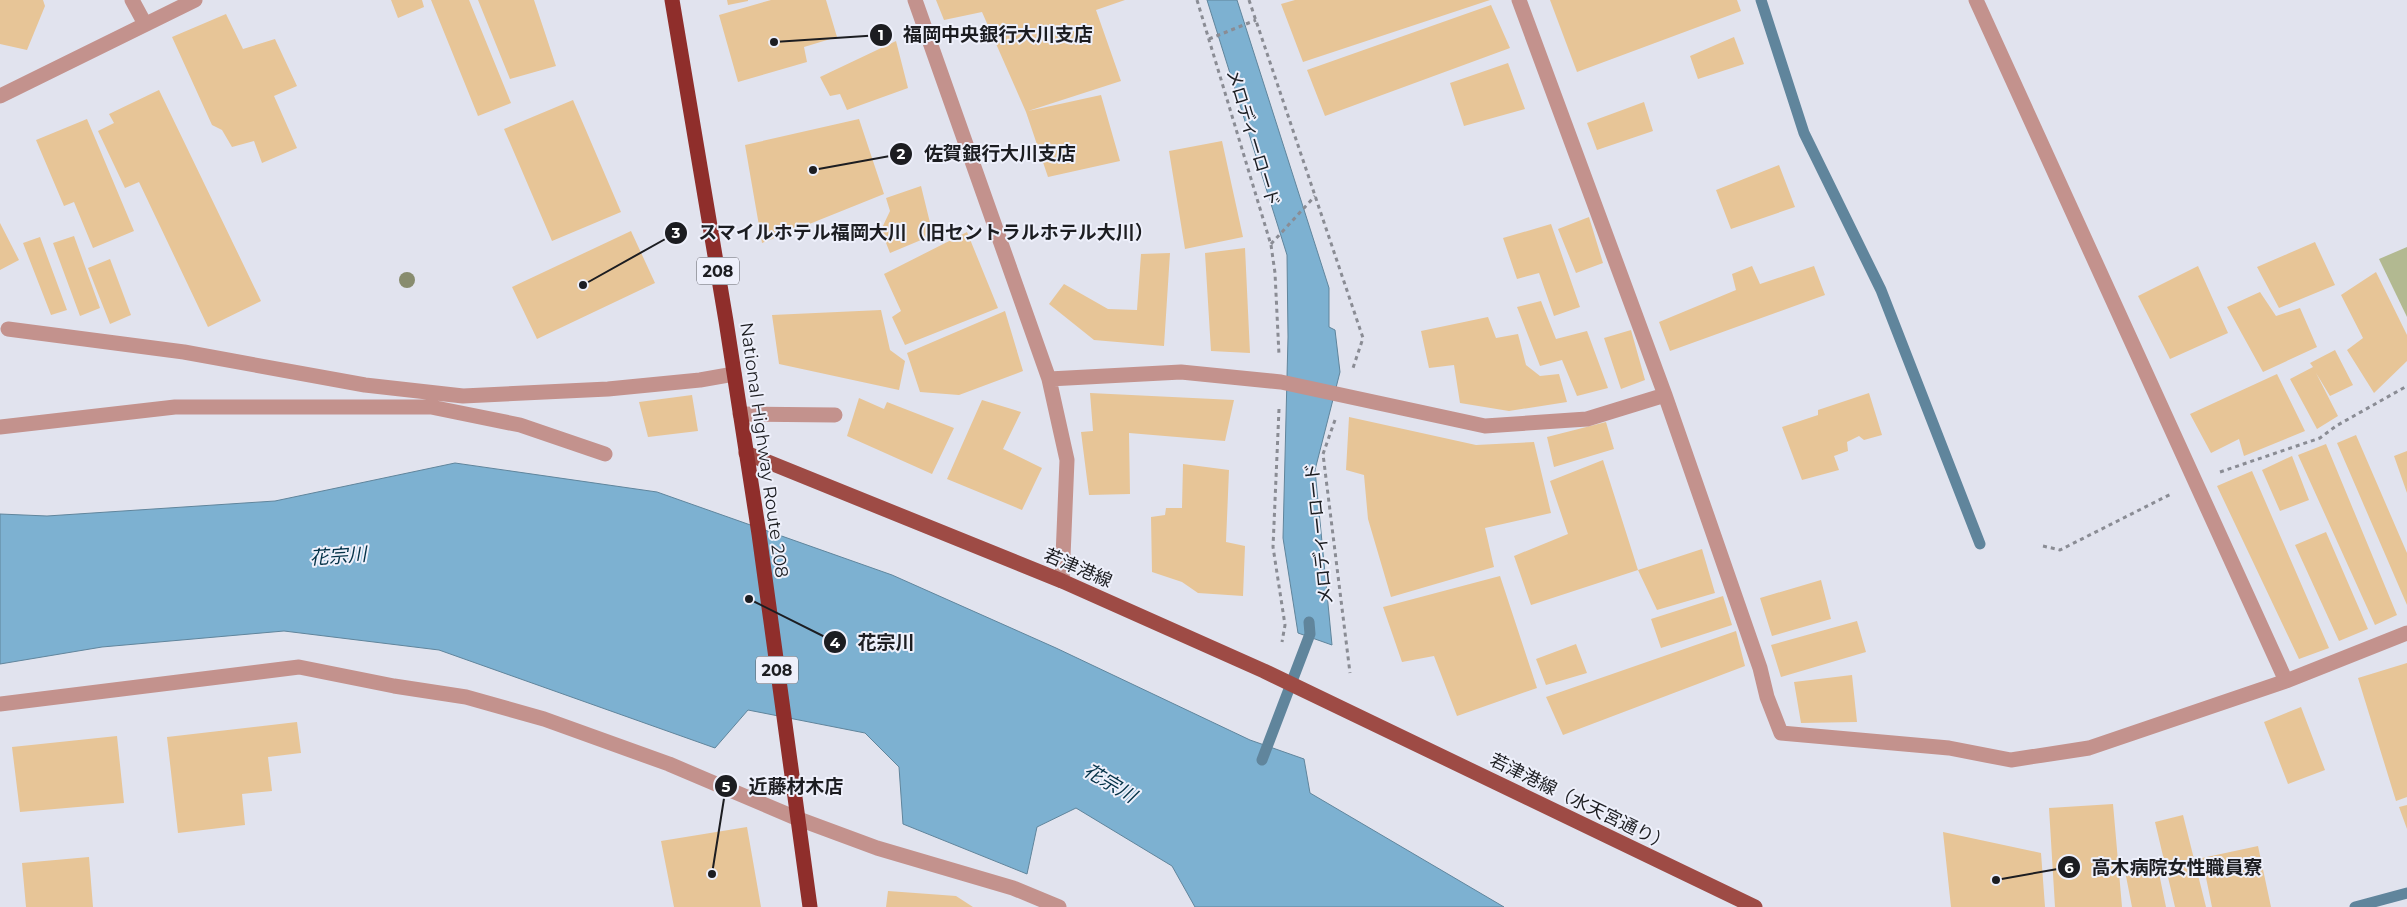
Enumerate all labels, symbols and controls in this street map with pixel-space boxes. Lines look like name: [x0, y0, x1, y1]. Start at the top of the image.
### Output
callout: 福岡中央銀行大川支店: [868, 18, 1103, 52]
text: 福岡中央銀行大川支店: [903, 23, 1093, 46]
text: 1: [878, 25, 884, 44]
street label: メロディーロード: [1222, 67, 1284, 209]
callout: 佐賀銀行大川支店: [889, 137, 1086, 171]
text: 佐賀銀行大川支店: [924, 142, 1076, 165]
text: 2: [897, 144, 906, 163]
callout: スマイルホテル福岡大川（旧セントラルホテル大川）: [663, 216, 1164, 250]
text: スマイルホテル福岡大川（旧セントラルホテル大川）: [698, 221, 1154, 244]
text: 3: [671, 223, 681, 242]
road number: 208: [697, 258, 739, 284]
street label: National Highway Route 208: [735, 321, 793, 579]
street label: メロディーロード: [1301, 462, 1337, 606]
water label: 花宗川: [309, 542, 369, 569]
street label: 若津港線: [1041, 544, 1115, 592]
callout: 花宗川: [823, 625, 925, 659]
text: 花宗川: [857, 631, 915, 654]
text: 4: [830, 633, 841, 652]
road number: 208: [756, 656, 798, 684]
street label: 若津港線（水天宮通り）: [1486, 749, 1674, 855]
water label: 花宗川: [1080, 758, 1142, 809]
callout: 近藤材木店: [714, 769, 854, 803]
text: 近藤材木店: [748, 775, 844, 798]
text: 5: [722, 777, 731, 796]
callout: 高木病院女性職員寮: [2057, 850, 2273, 884]
text: 高木病院女性職員寮: [2091, 856, 2263, 879]
text: 6: [2064, 858, 2074, 877]

